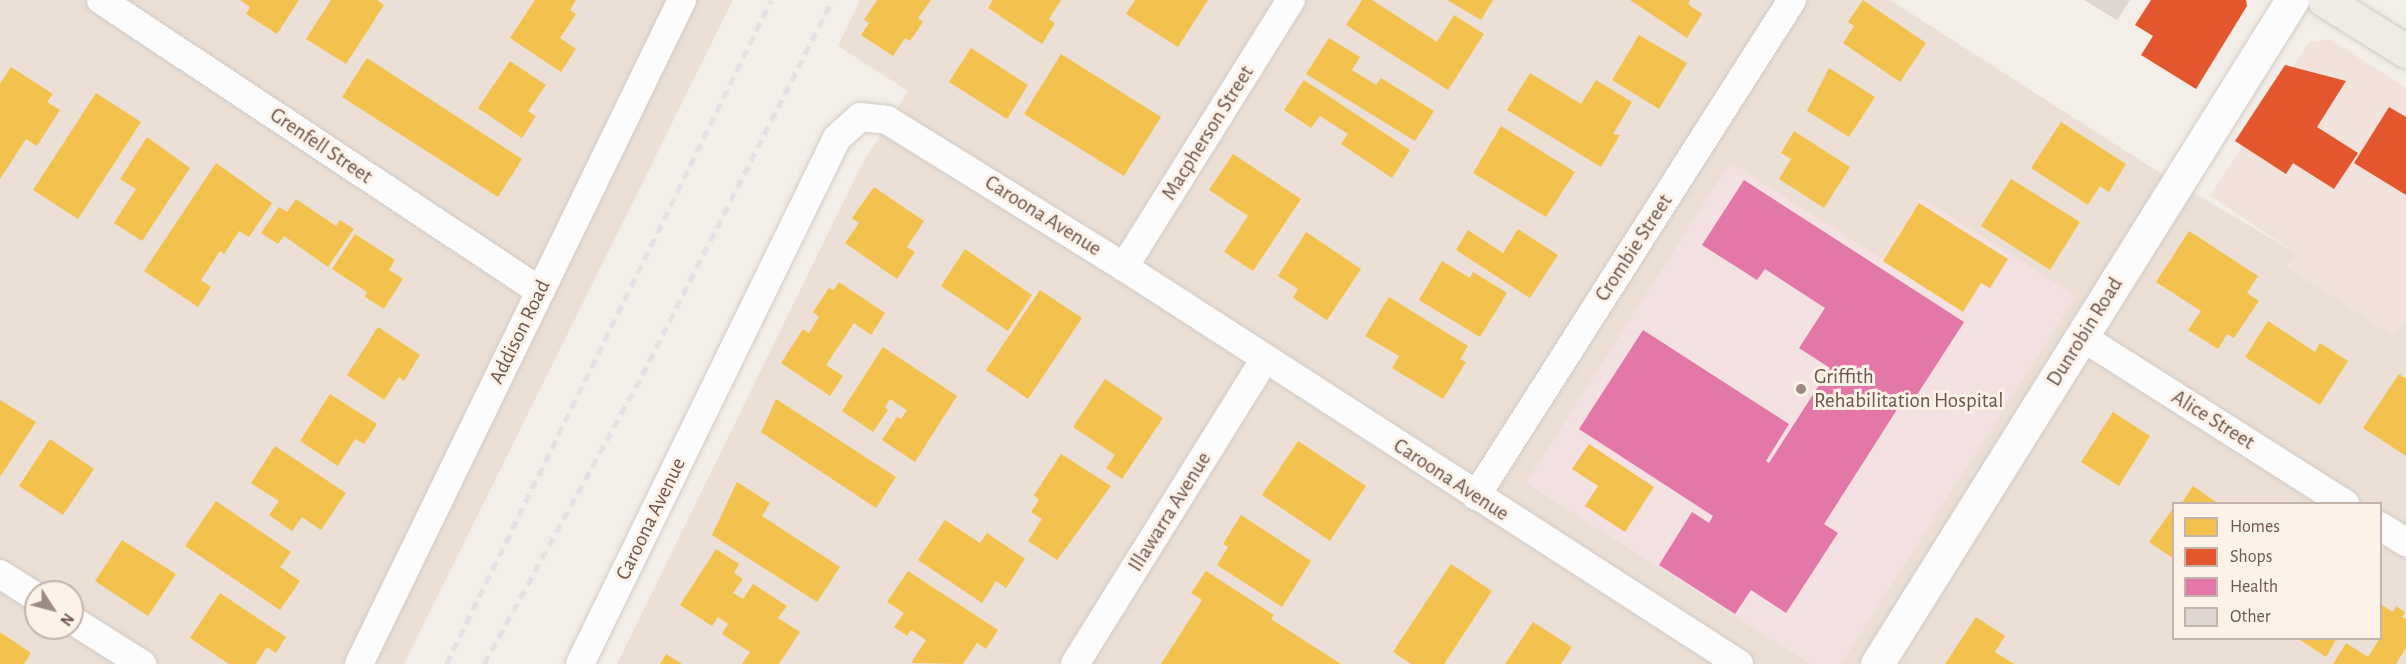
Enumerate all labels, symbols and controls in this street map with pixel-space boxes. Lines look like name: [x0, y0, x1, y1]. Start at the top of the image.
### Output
street label: Macpherson Street: [1157, 61, 1259, 205]
street label: Grenfell Street: [265, 103, 377, 189]
street label: Caroona Avenue: [980, 170, 1106, 262]
street label: Crombie Street: [1590, 190, 1678, 306]
street label: Dunrobin Road: [2042, 273, 2128, 391]
street label: Addison Road: [484, 276, 556, 388]
place label: Griffith Rehabilitation Hospital: [1814, 364, 2003, 414]
marker: Griffith Rehabilitation Hospital: [1792, 380, 1810, 398]
street label: Alice Street: [2167, 385, 2259, 455]
street label: Caroona Avenue: [1388, 433, 1514, 527]
street label: Illawarra Avenue: [1123, 447, 1217, 577]
street label: Caroona Avenue: [611, 454, 691, 584]
legend: [2172, 502, 2382, 640]
text: Homes: [2230, 518, 2280, 536]
text: Shops: [2230, 548, 2272, 566]
text: Health: [2230, 578, 2278, 596]
north arrow: [24, 580, 84, 640]
text: Other: [2230, 608, 2271, 626]
text: N: [57, 610, 77, 629]

